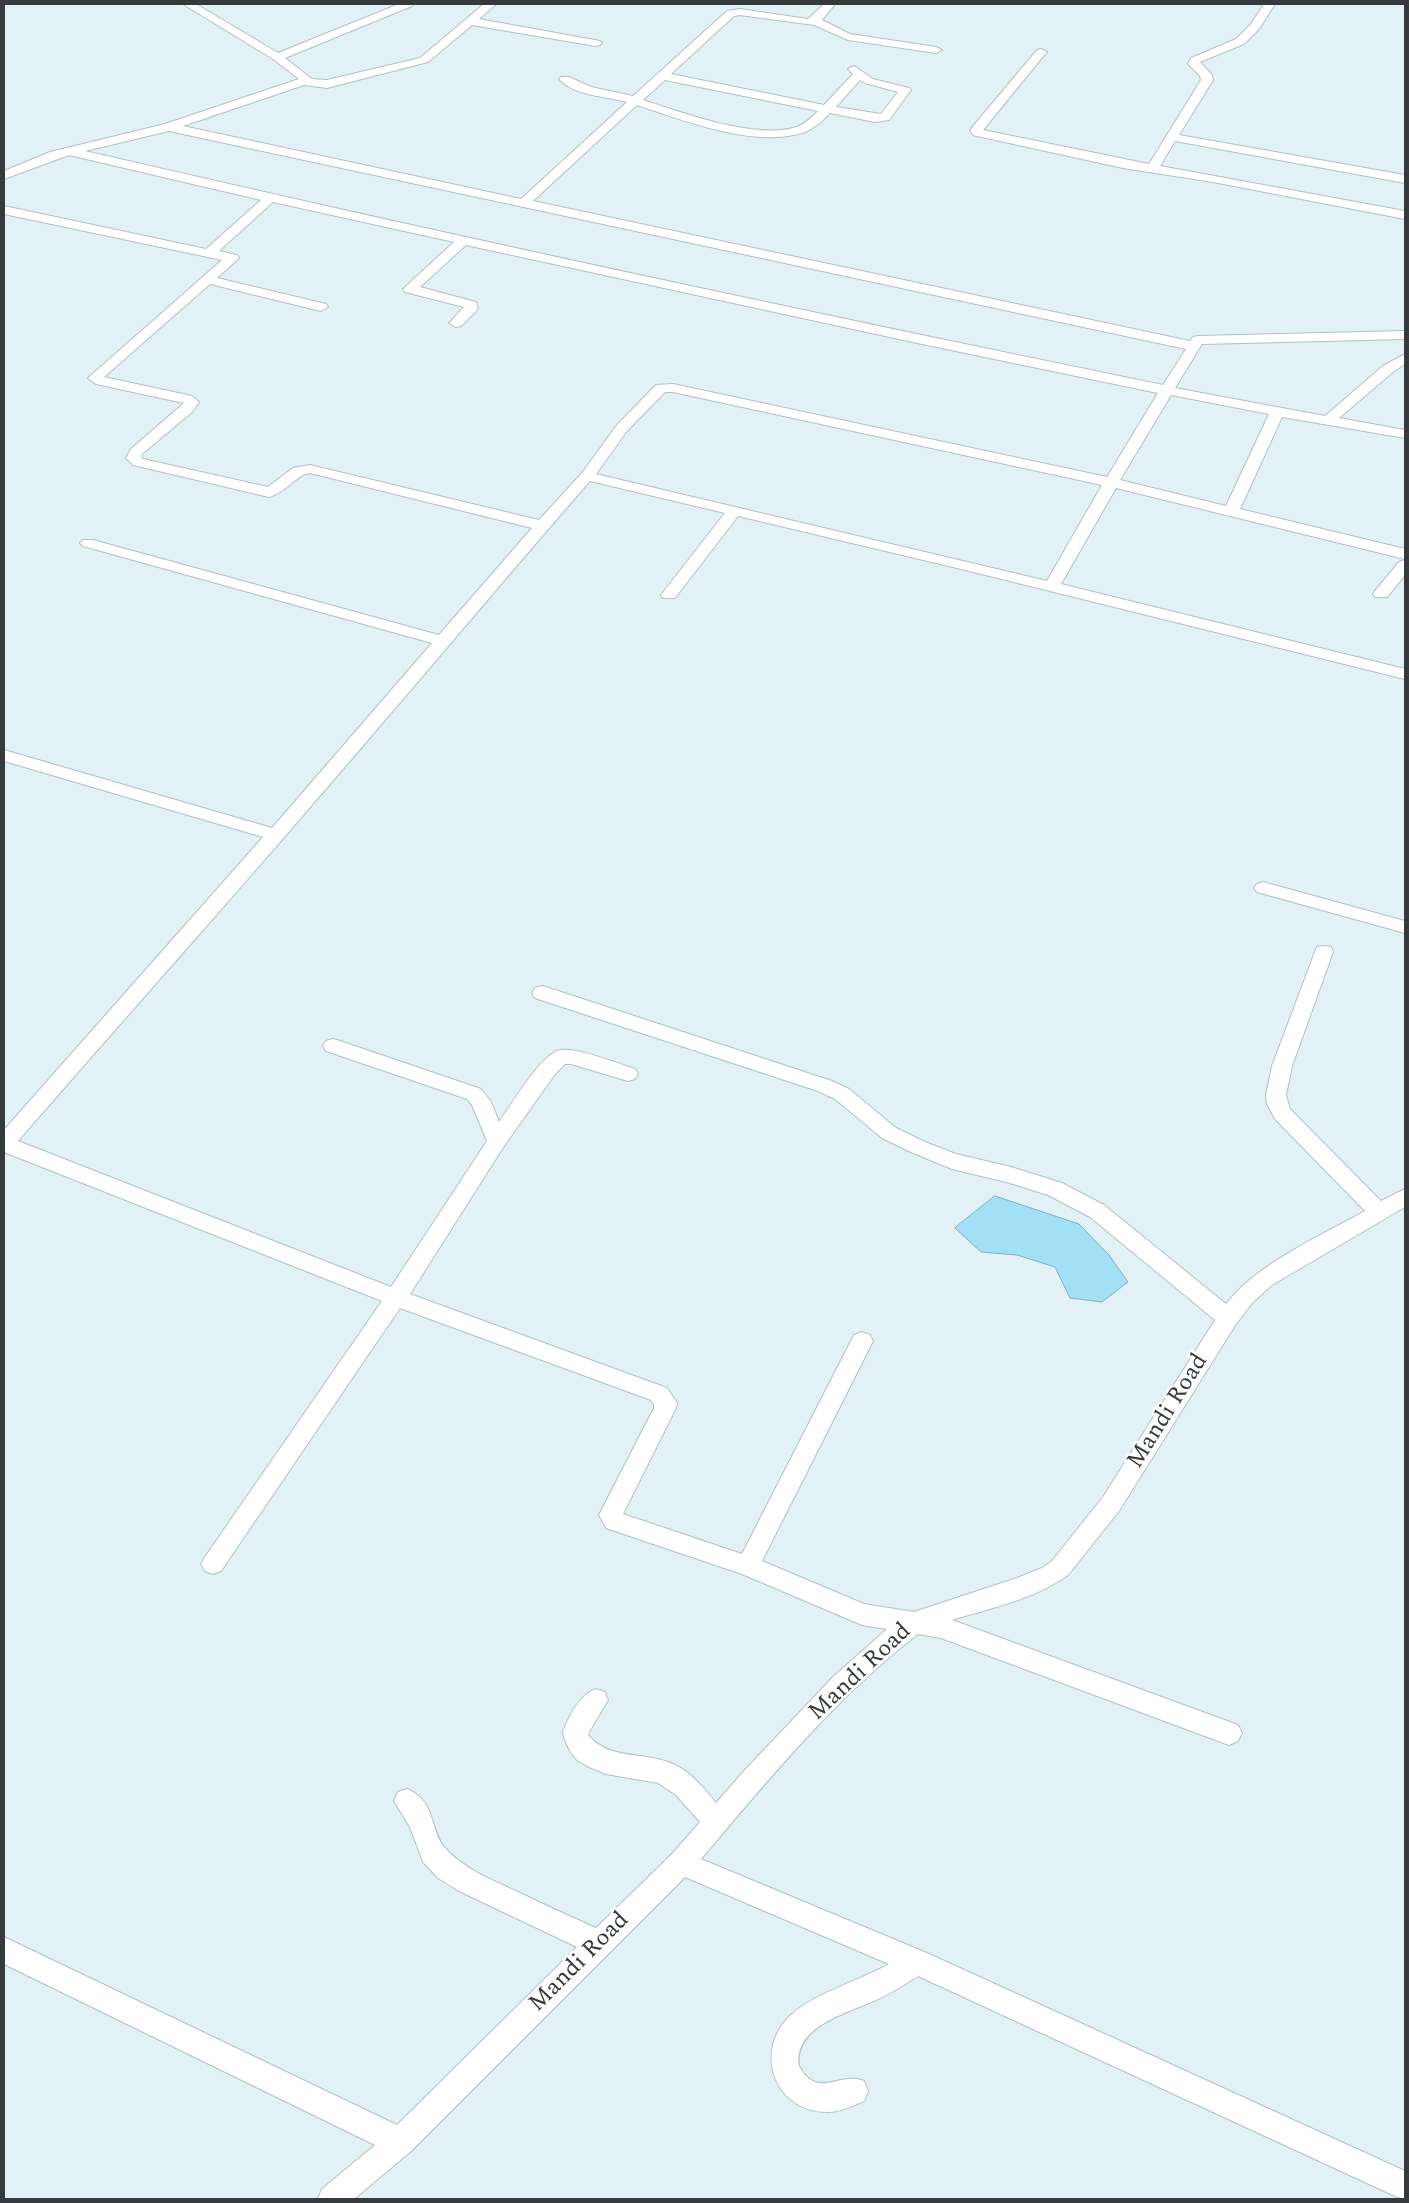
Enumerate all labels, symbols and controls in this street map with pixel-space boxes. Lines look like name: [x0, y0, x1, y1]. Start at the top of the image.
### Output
street label: Mandi Road: [1122, 1349, 1216, 1475]
street label: Mandi Road: [804, 1618, 918, 1728]
street label: Mandi Road: [524, 1907, 636, 2019]

